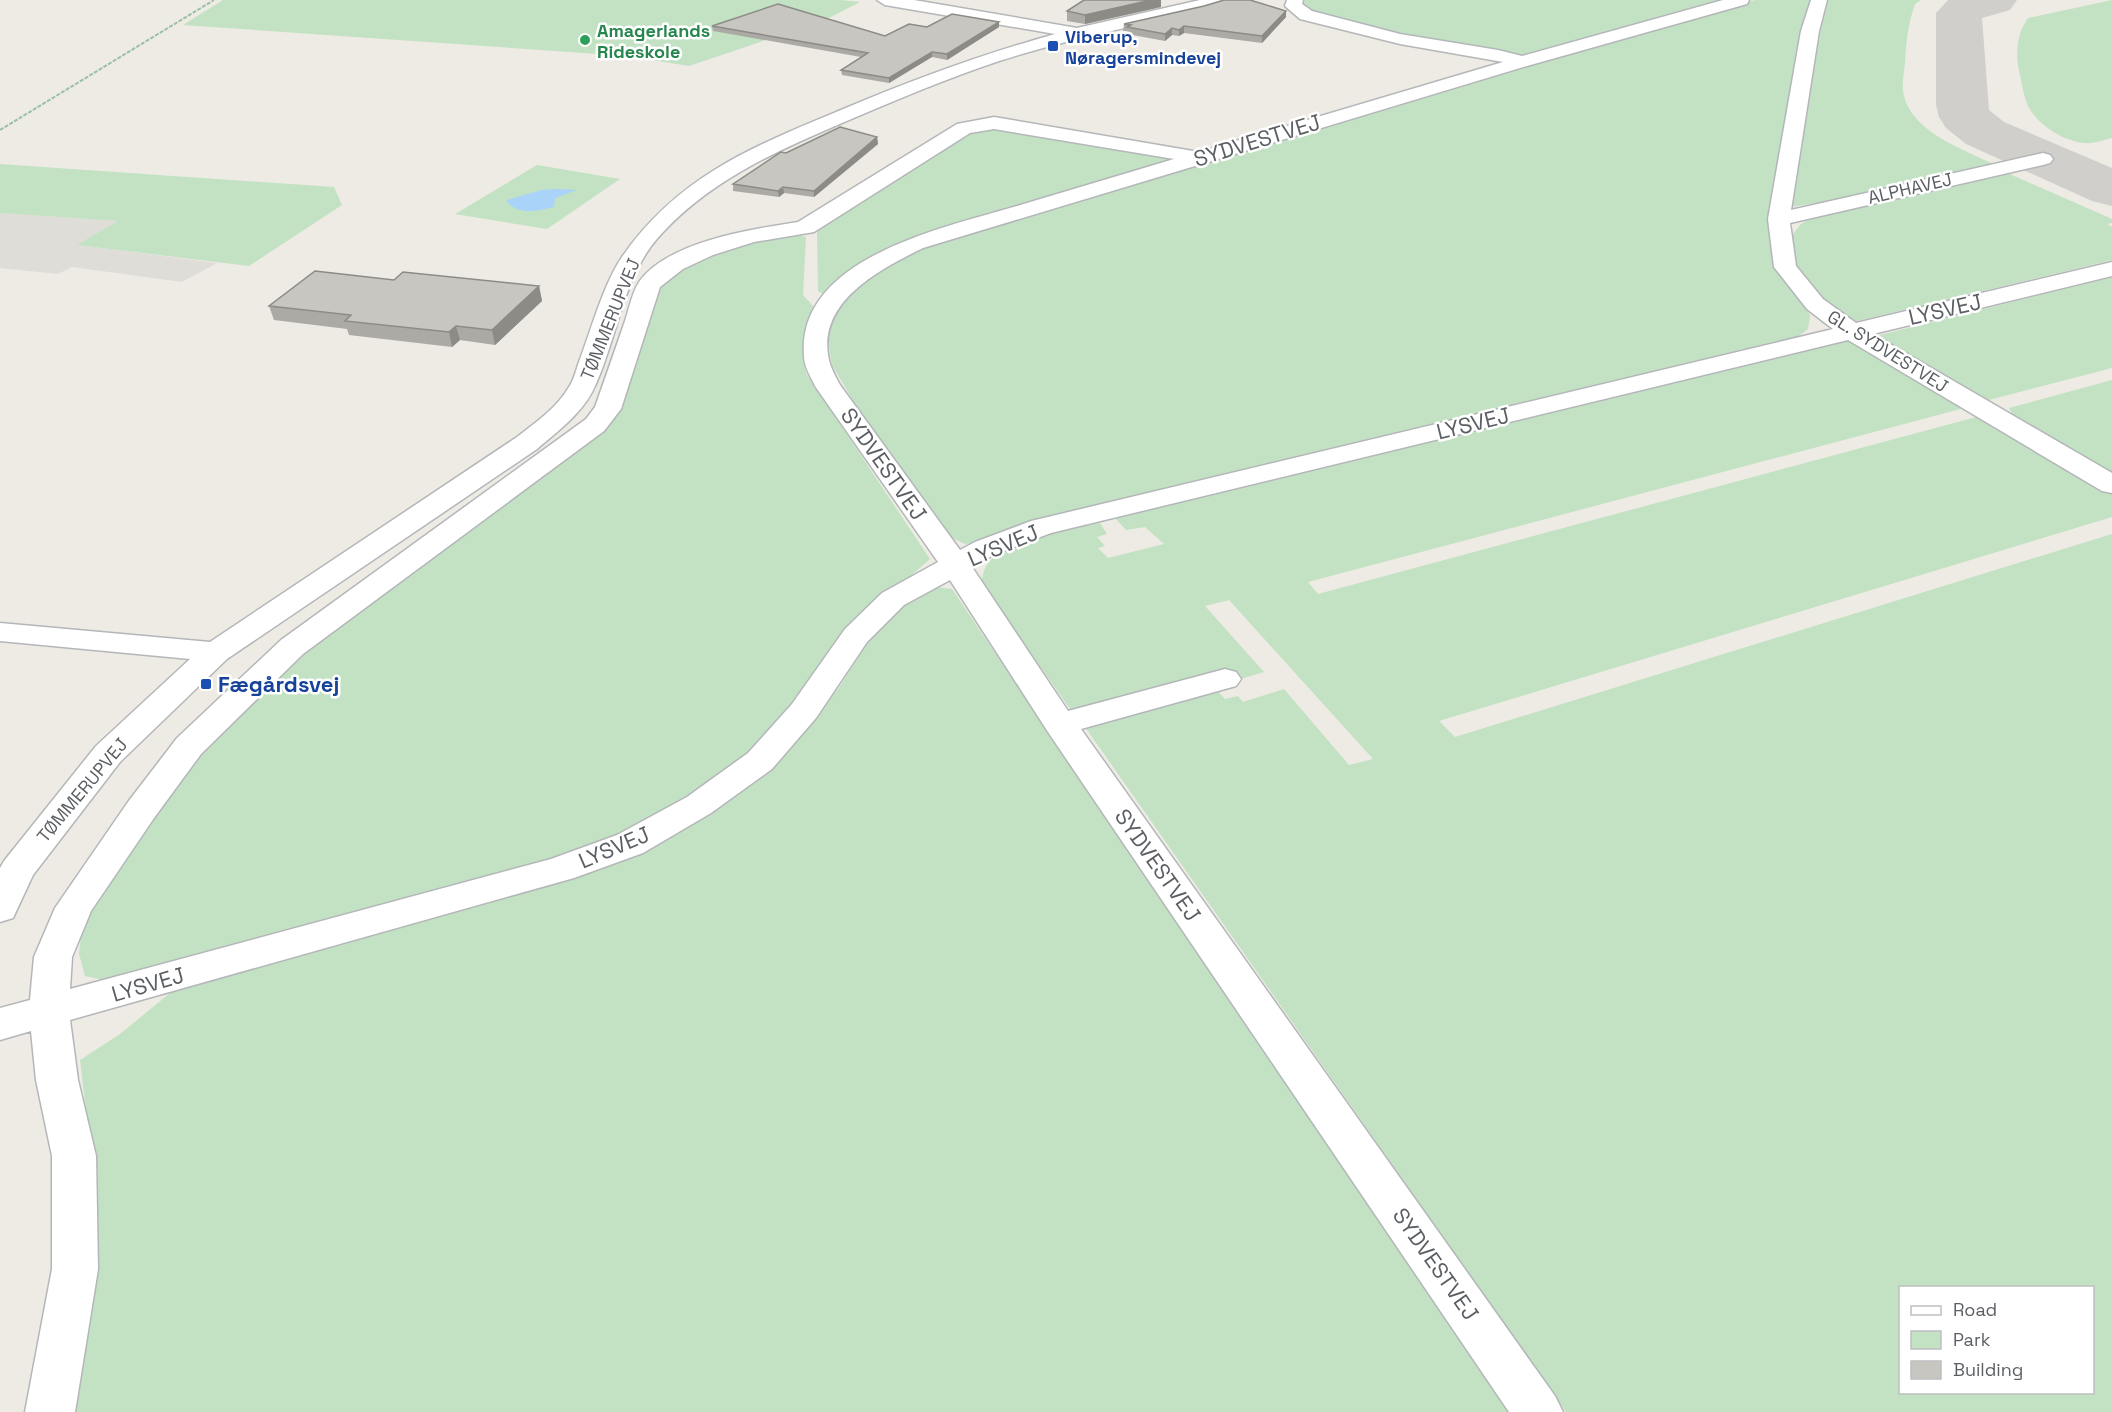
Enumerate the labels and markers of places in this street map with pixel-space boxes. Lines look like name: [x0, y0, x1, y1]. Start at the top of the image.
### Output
place label: Amagerlands Rideskole: [597, 19, 710, 63]
place label: Viberup, Nøragersmindevej: [1065, 25, 1221, 69]
marker: Amagerlands Rideskole: [578, 33, 592, 47]
marker: Viberup, Nøragersmindevej: [1046, 39, 1060, 53]
place label: Fægårdsvej: [218, 670, 339, 698]
marker: Fægårdsvej: [199, 677, 213, 691]

